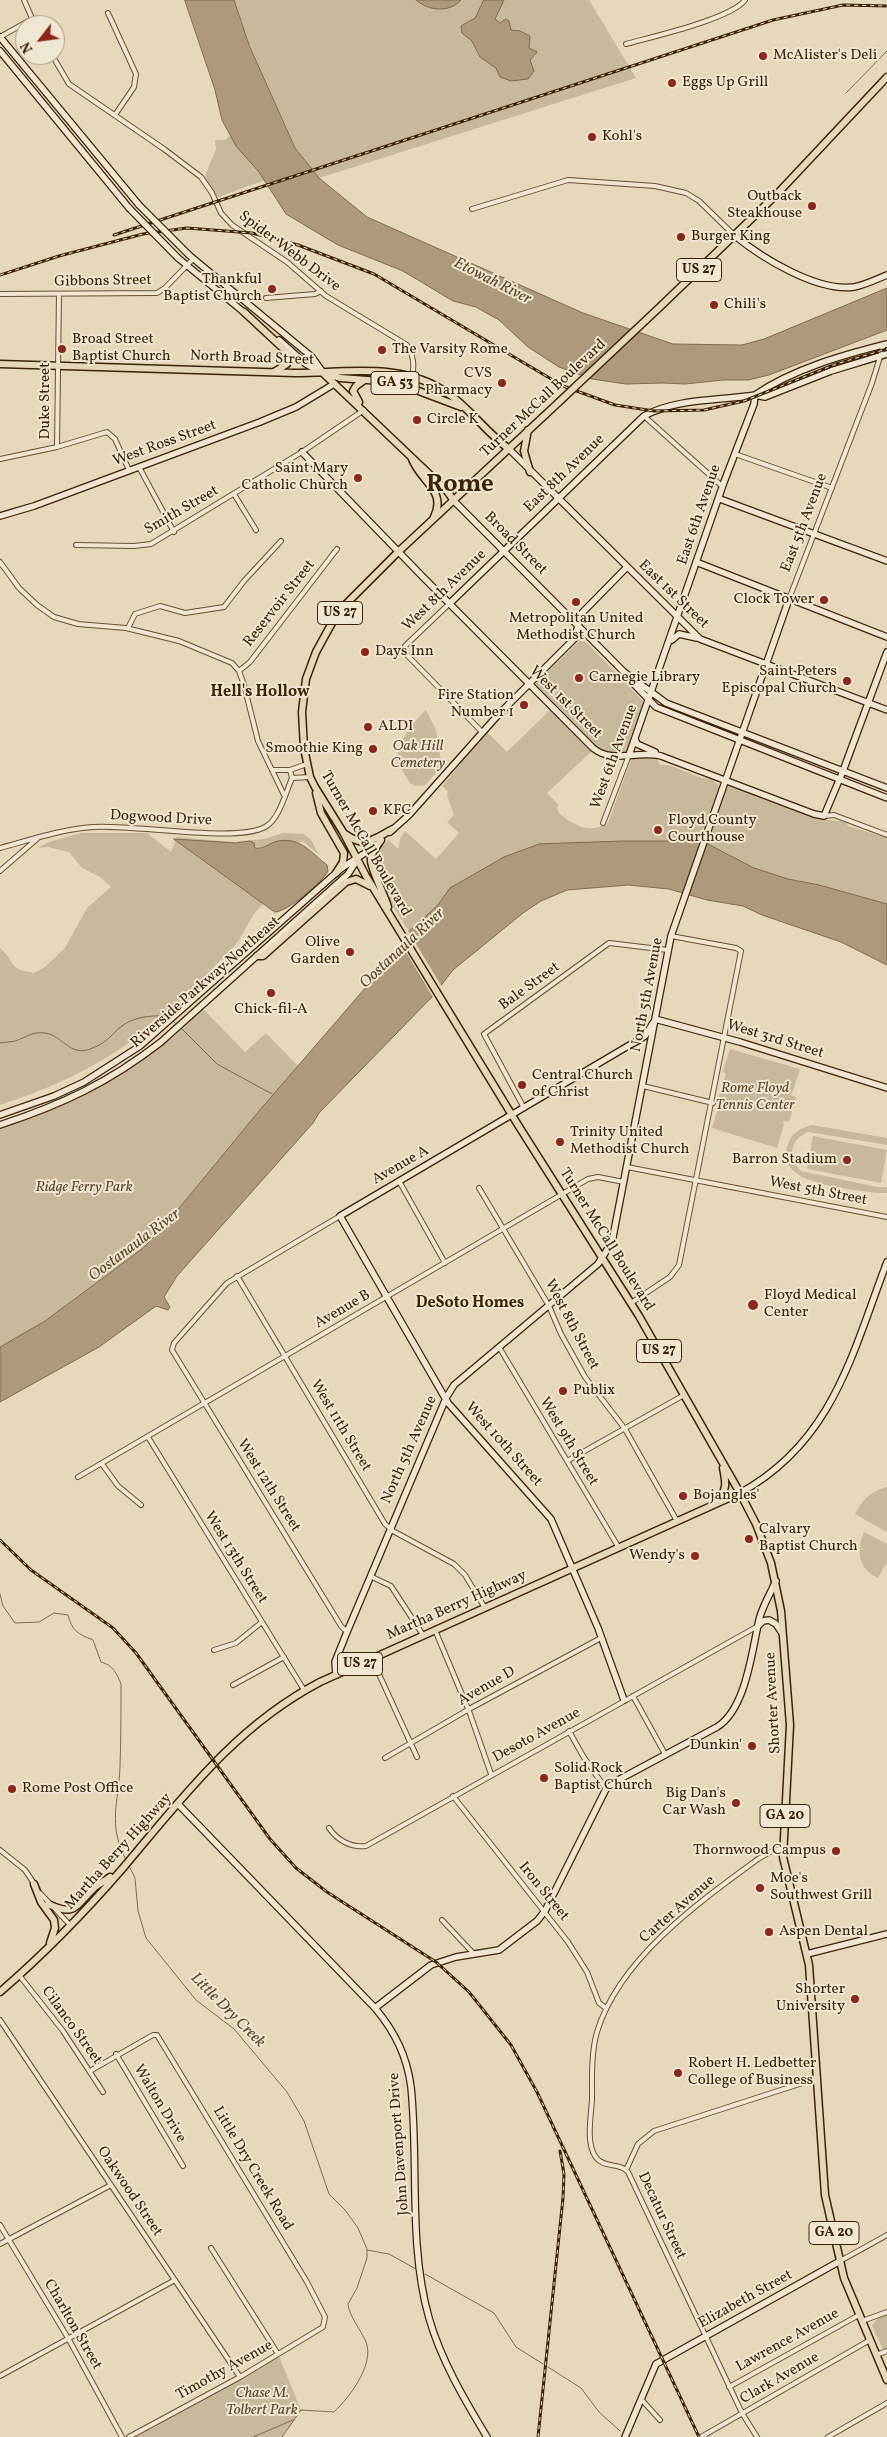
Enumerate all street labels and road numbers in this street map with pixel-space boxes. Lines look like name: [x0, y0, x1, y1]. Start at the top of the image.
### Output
street label: Spider Webb Drive: [234, 208, 344, 296]
road number: US 27: [676, 258, 722, 282]
street label: Gibbons Street: [54, 272, 152, 292]
street label: Turner McCall Boulevard: [477, 336, 611, 462]
street label: North Broad Street: [189, 348, 315, 370]
street label: Duke Street: [37, 363, 55, 439]
road number: GA 53: [371, 372, 419, 394]
street label: West Ross Street: [111, 417, 219, 471]
street label: East 8th Avenue: [521, 431, 609, 517]
street label: East 6th Avenue: [674, 462, 726, 568]
street label: East 5th Avenue: [778, 471, 832, 575]
street label: Smith Street: [142, 483, 222, 539]
street label: Broad Street: [480, 509, 550, 579]
street label: West 8th Avenue: [399, 546, 491, 636]
street label: Reservoir Street: [240, 557, 320, 651]
street label: East 1st Street: [634, 557, 712, 633]
road number: US 27: [318, 602, 362, 624]
street label: West 1st Street: [525, 663, 605, 743]
street label: West 6th Avenue: [588, 702, 642, 812]
street label: Turner McCall Boulevard: [316, 768, 414, 920]
street label: Dogwood Drive: [110, 807, 212, 831]
street label: Riverside Parkway Northeast: [128, 913, 284, 1053]
street label: North 5th Avenue: [628, 936, 668, 1054]
street label: Bale Street: [496, 959, 564, 1015]
street label: West 3rd Street: [724, 1017, 826, 1063]
street label: Avenue A: [369, 1143, 433, 1189]
street label: Turner McCall Boulevard: [555, 1165, 657, 1315]
street label: West 5th Street: [768, 1174, 868, 1210]
street label: West 8th Street: [540, 1277, 602, 1373]
street label: Avenue B: [312, 1287, 374, 1333]
road number: US 27: [636, 1340, 682, 1362]
street label: West 11th Street: [306, 1377, 374, 1475]
street label: North 5th Avenue: [378, 1393, 442, 1507]
street label: West 9th Street: [535, 1395, 601, 1489]
street label: West 10th Street: [461, 1399, 545, 1491]
street label: West 12th Street: [232, 1436, 304, 1536]
street label: West 13th Street: [199, 1508, 271, 1608]
street label: Martha Berry Highway: [384, 1567, 530, 1645]
road number: US 27: [338, 1652, 382, 1676]
street label: Shorter Avenue: [762, 1652, 786, 1754]
street label: Avenue D: [455, 1663, 519, 1711]
street label: Desoto Avenue: [490, 1704, 584, 1768]
street label: Martha Berry Highway: [62, 1790, 176, 1914]
road number: GA 20: [760, 1804, 810, 1828]
street label: Iron Street: [514, 1859, 572, 1925]
street label: Carter Avenue: [637, 1872, 719, 1948]
street label: Cilanco Street: [37, 1983, 105, 2069]
street label: Walton Drive: [129, 2062, 189, 2146]
street label: John Davenport Drive: [386, 2072, 414, 2216]
street label: Little Dry Creek Road: [208, 2104, 296, 2234]
street label: Oakwood Street: [92, 2144, 166, 2240]
street label: Decatur Street: [633, 2169, 689, 2263]
road number: GA 20: [809, 2222, 859, 2244]
street label: Elizabeth Street: [696, 2267, 796, 2333]
street label: Charlton Street: [39, 2277, 105, 2373]
street label: Lawrence Avenue: [733, 2305, 843, 2377]
street label: Timothy Avenue: [174, 2337, 276, 2405]
street label: Clark Avenue: [737, 2349, 823, 2409]

